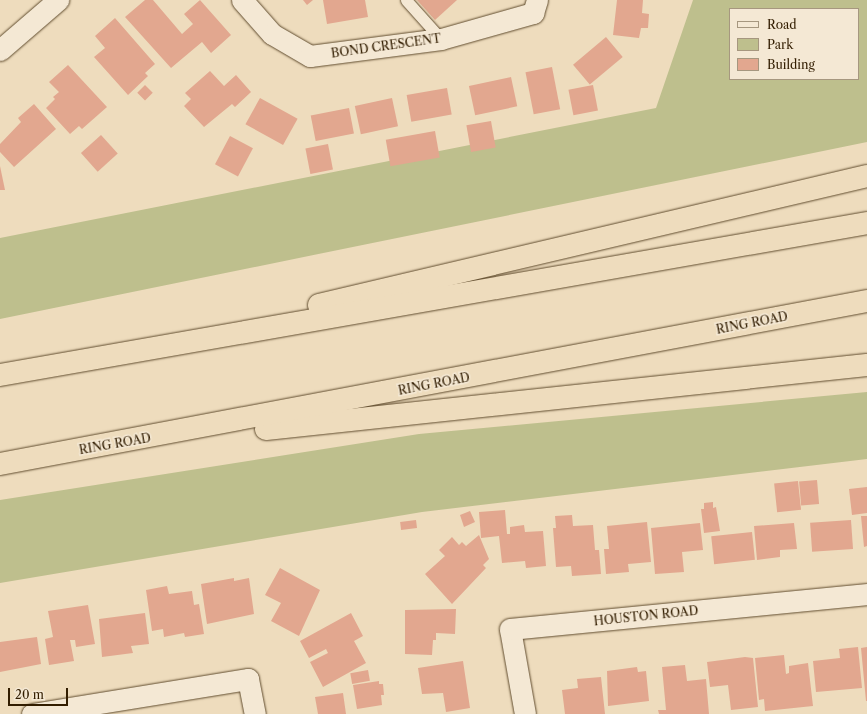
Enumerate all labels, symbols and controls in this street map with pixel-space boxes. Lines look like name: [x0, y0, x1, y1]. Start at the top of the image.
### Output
legend: [729, 8, 859, 80]
text: Road: [767, 17, 797, 32]
street label: BOND CRESCENT: [330, 31, 442, 61]
text: Park: [767, 37, 793, 52]
text: Building: [767, 57, 815, 72]
street label: RING ROAD: [715, 309, 789, 337]
street label: RING ROAD: [397, 370, 471, 398]
street label: RING ROAD: [78, 431, 152, 457]
street label: HOUSTON ROAD: [593, 603, 699, 629]
scale bar: [10, 680, 70, 706]
text: 20 m: [15, 687, 44, 702]

